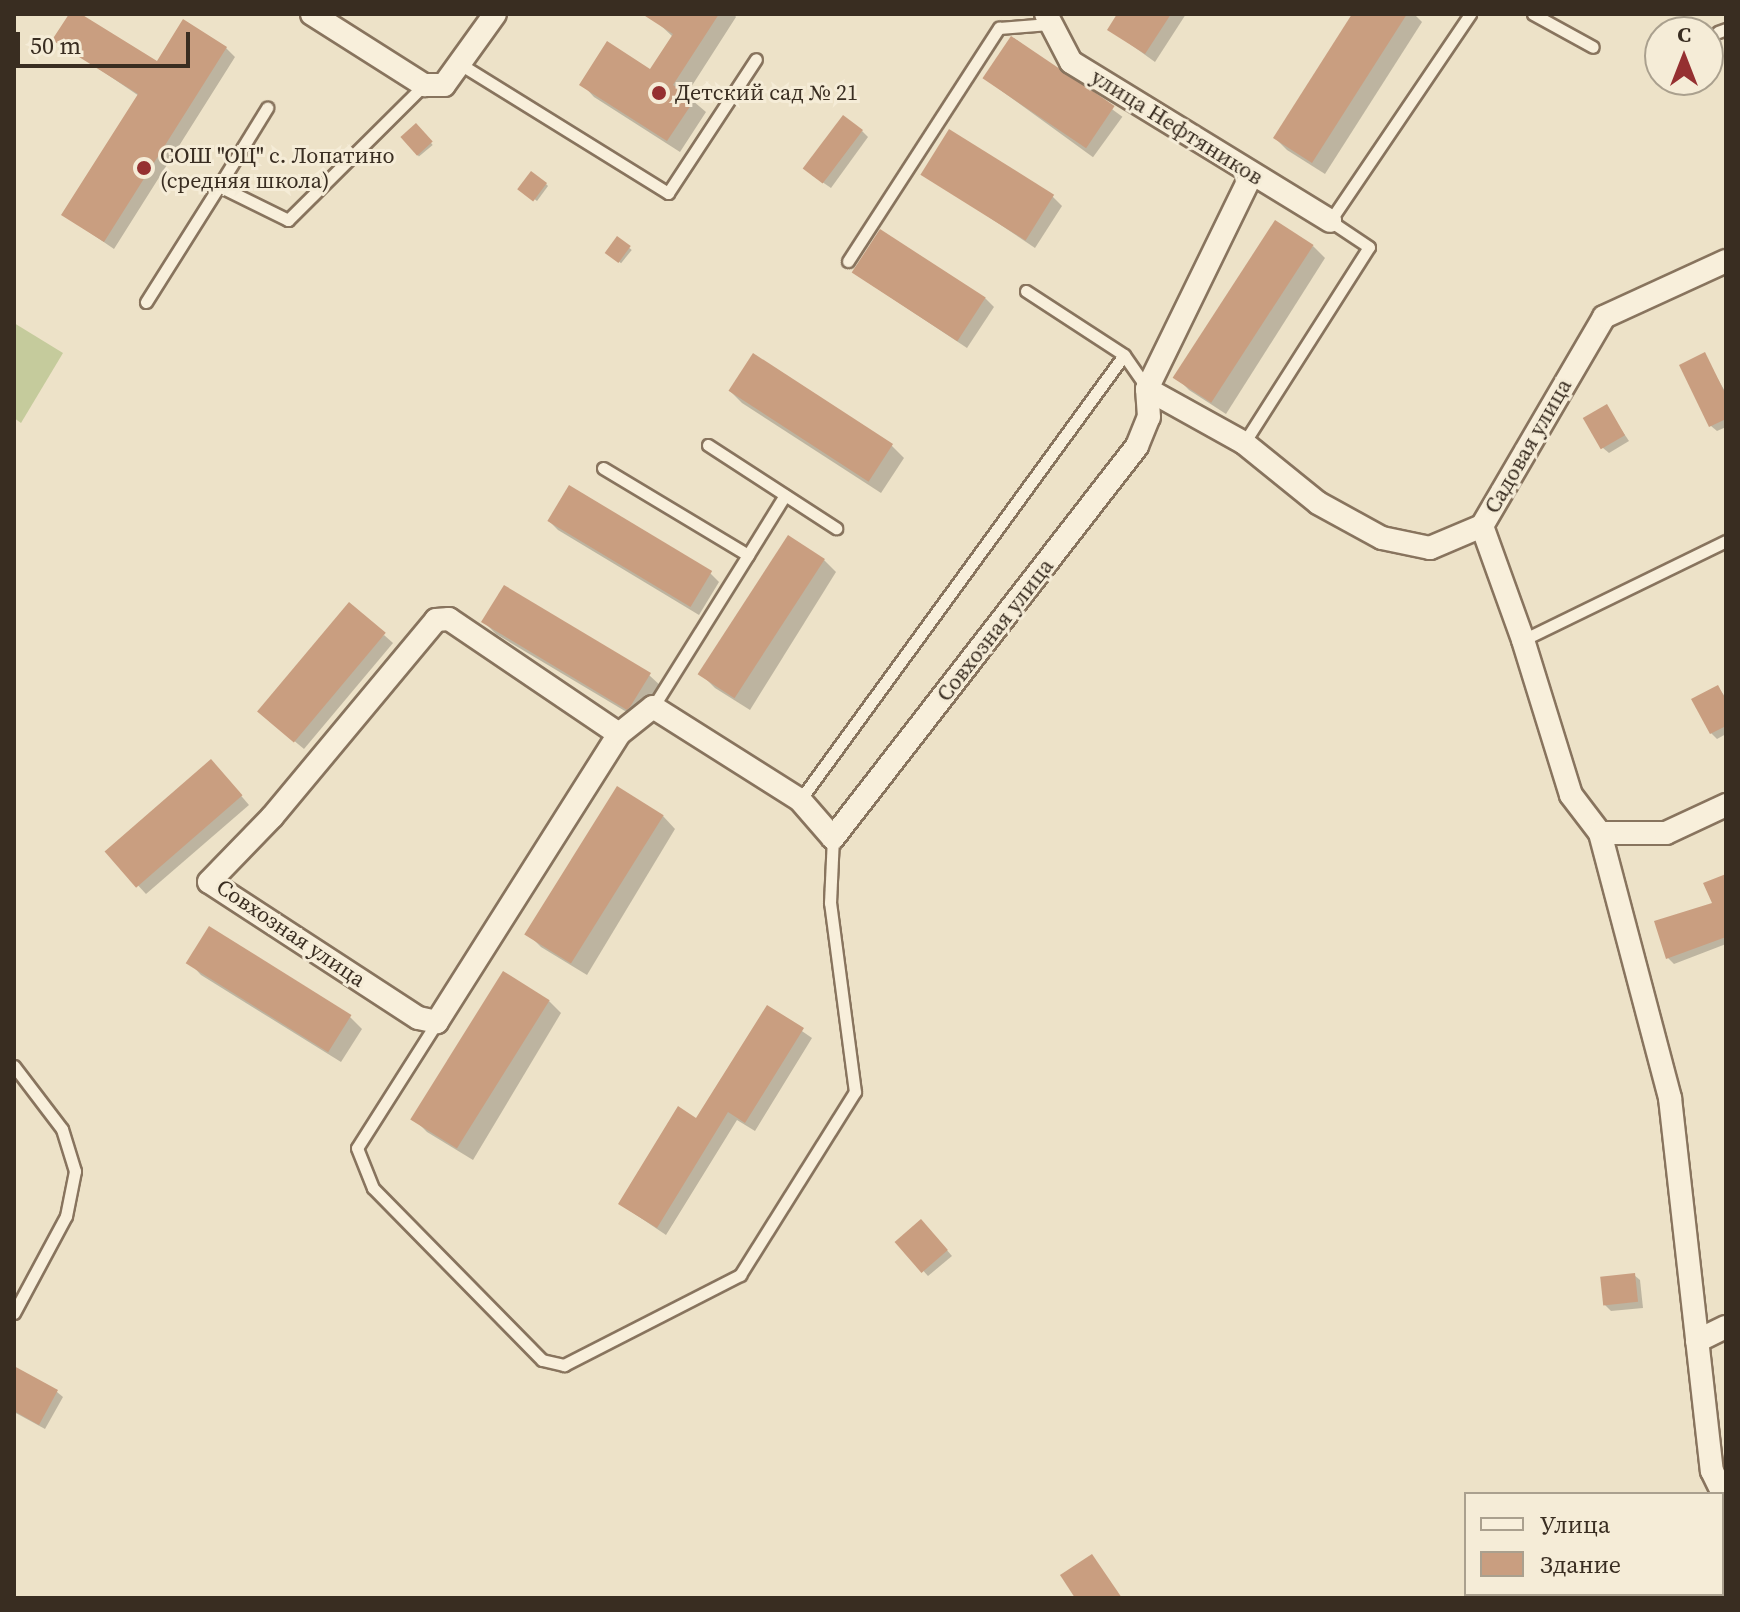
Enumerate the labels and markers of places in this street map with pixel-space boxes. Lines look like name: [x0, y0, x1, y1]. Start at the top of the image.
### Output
place label: Детский сад № 21: [675, 80, 858, 106]
marker: Детский сад № 21: [650, 84, 668, 102]
place label: СОШ "ОЦ" с. Лопатино (средняя школа): [160, 142, 395, 194]
marker: СОШ "ОЦ" с. Лопатино (средняя школа): [135, 159, 153, 177]

